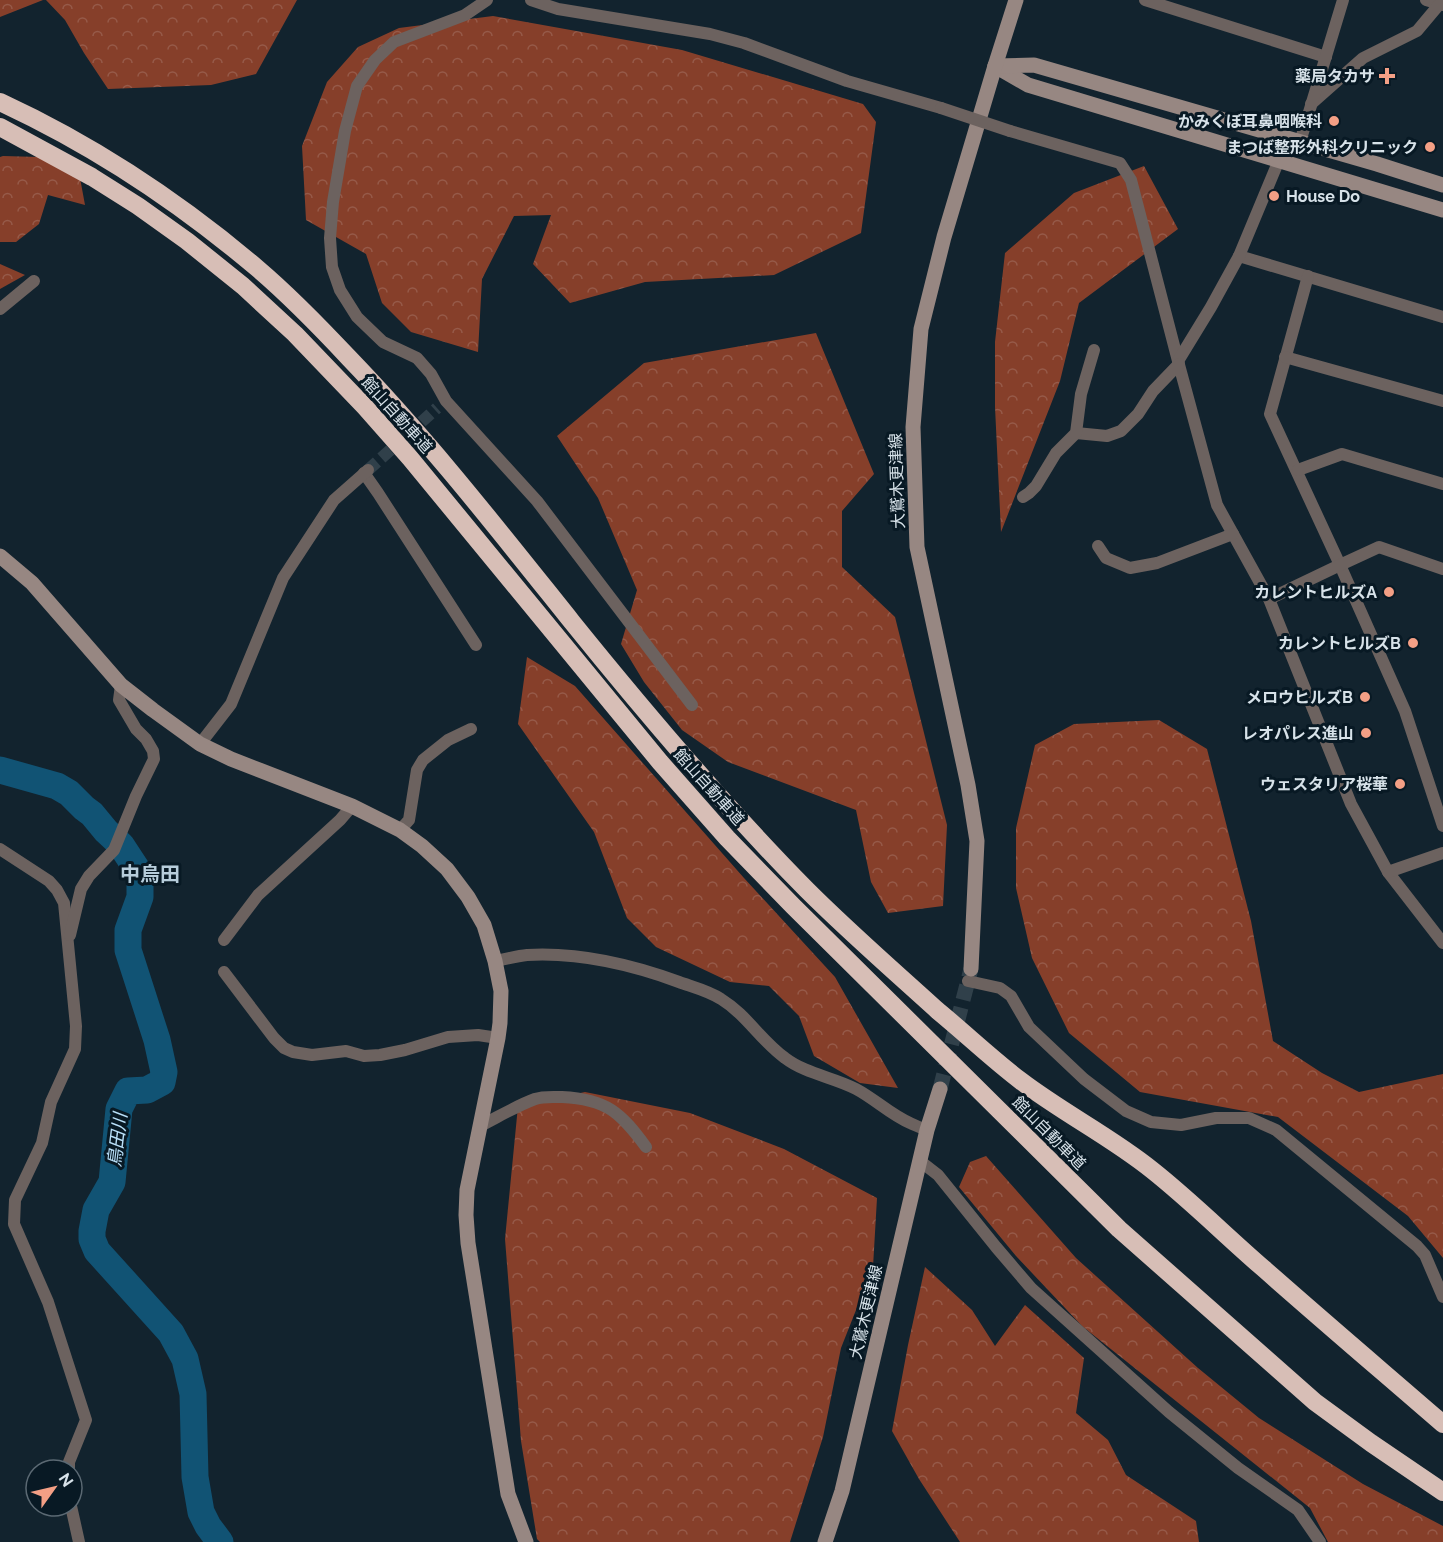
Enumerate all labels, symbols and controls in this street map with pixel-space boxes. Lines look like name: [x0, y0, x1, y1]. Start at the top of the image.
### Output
place label: 薬局タカサ: [1295, 67, 1375, 86]
marker: 薬局タカサ: [1380, 69, 1394, 83]
place label: かみくぼ耳鼻咽喉科: [1178, 112, 1322, 131]
marker: かみくぼ耳鼻咽喉科: [1327, 114, 1341, 128]
place label: まつば整形外科クリニック: [1226, 138, 1418, 157]
marker: まつば整形外科クリニック: [1423, 140, 1437, 154]
place label: House Do: [1286, 187, 1360, 206]
marker: House Do: [1267, 189, 1281, 203]
street label: 館山自動車道: [358, 373, 436, 457]
street label: 大鷲木更津線: [886, 433, 908, 529]
place label: カレントヒルズA: [1254, 583, 1377, 602]
marker: カレントヒルズA: [1382, 585, 1396, 599]
place label: カレントヒルズB: [1278, 634, 1401, 653]
marker: カレントヒルズB: [1406, 636, 1420, 650]
place label: メロウヒルズB: [1246, 688, 1353, 707]
marker: メロウヒルズB: [1358, 690, 1372, 704]
place label: レオパレス進山: [1242, 724, 1354, 743]
marker: レオパレス進山: [1359, 726, 1373, 740]
street label: 館山自動車道: [670, 745, 748, 829]
place label: ウェスタリア桜華: [1260, 775, 1388, 794]
marker: ウェスタリア桜華: [1393, 777, 1407, 791]
district label: 中烏田: [120, 862, 180, 886]
street label: 館山自動車道: [1008, 1092, 1090, 1174]
water label: 鳥田川: [103, 1110, 131, 1168]
street label: 大鷲木更津線: [846, 1263, 886, 1361]
north arrow: [24, 1458, 84, 1518]
text: N: [55, 1470, 77, 1490]

